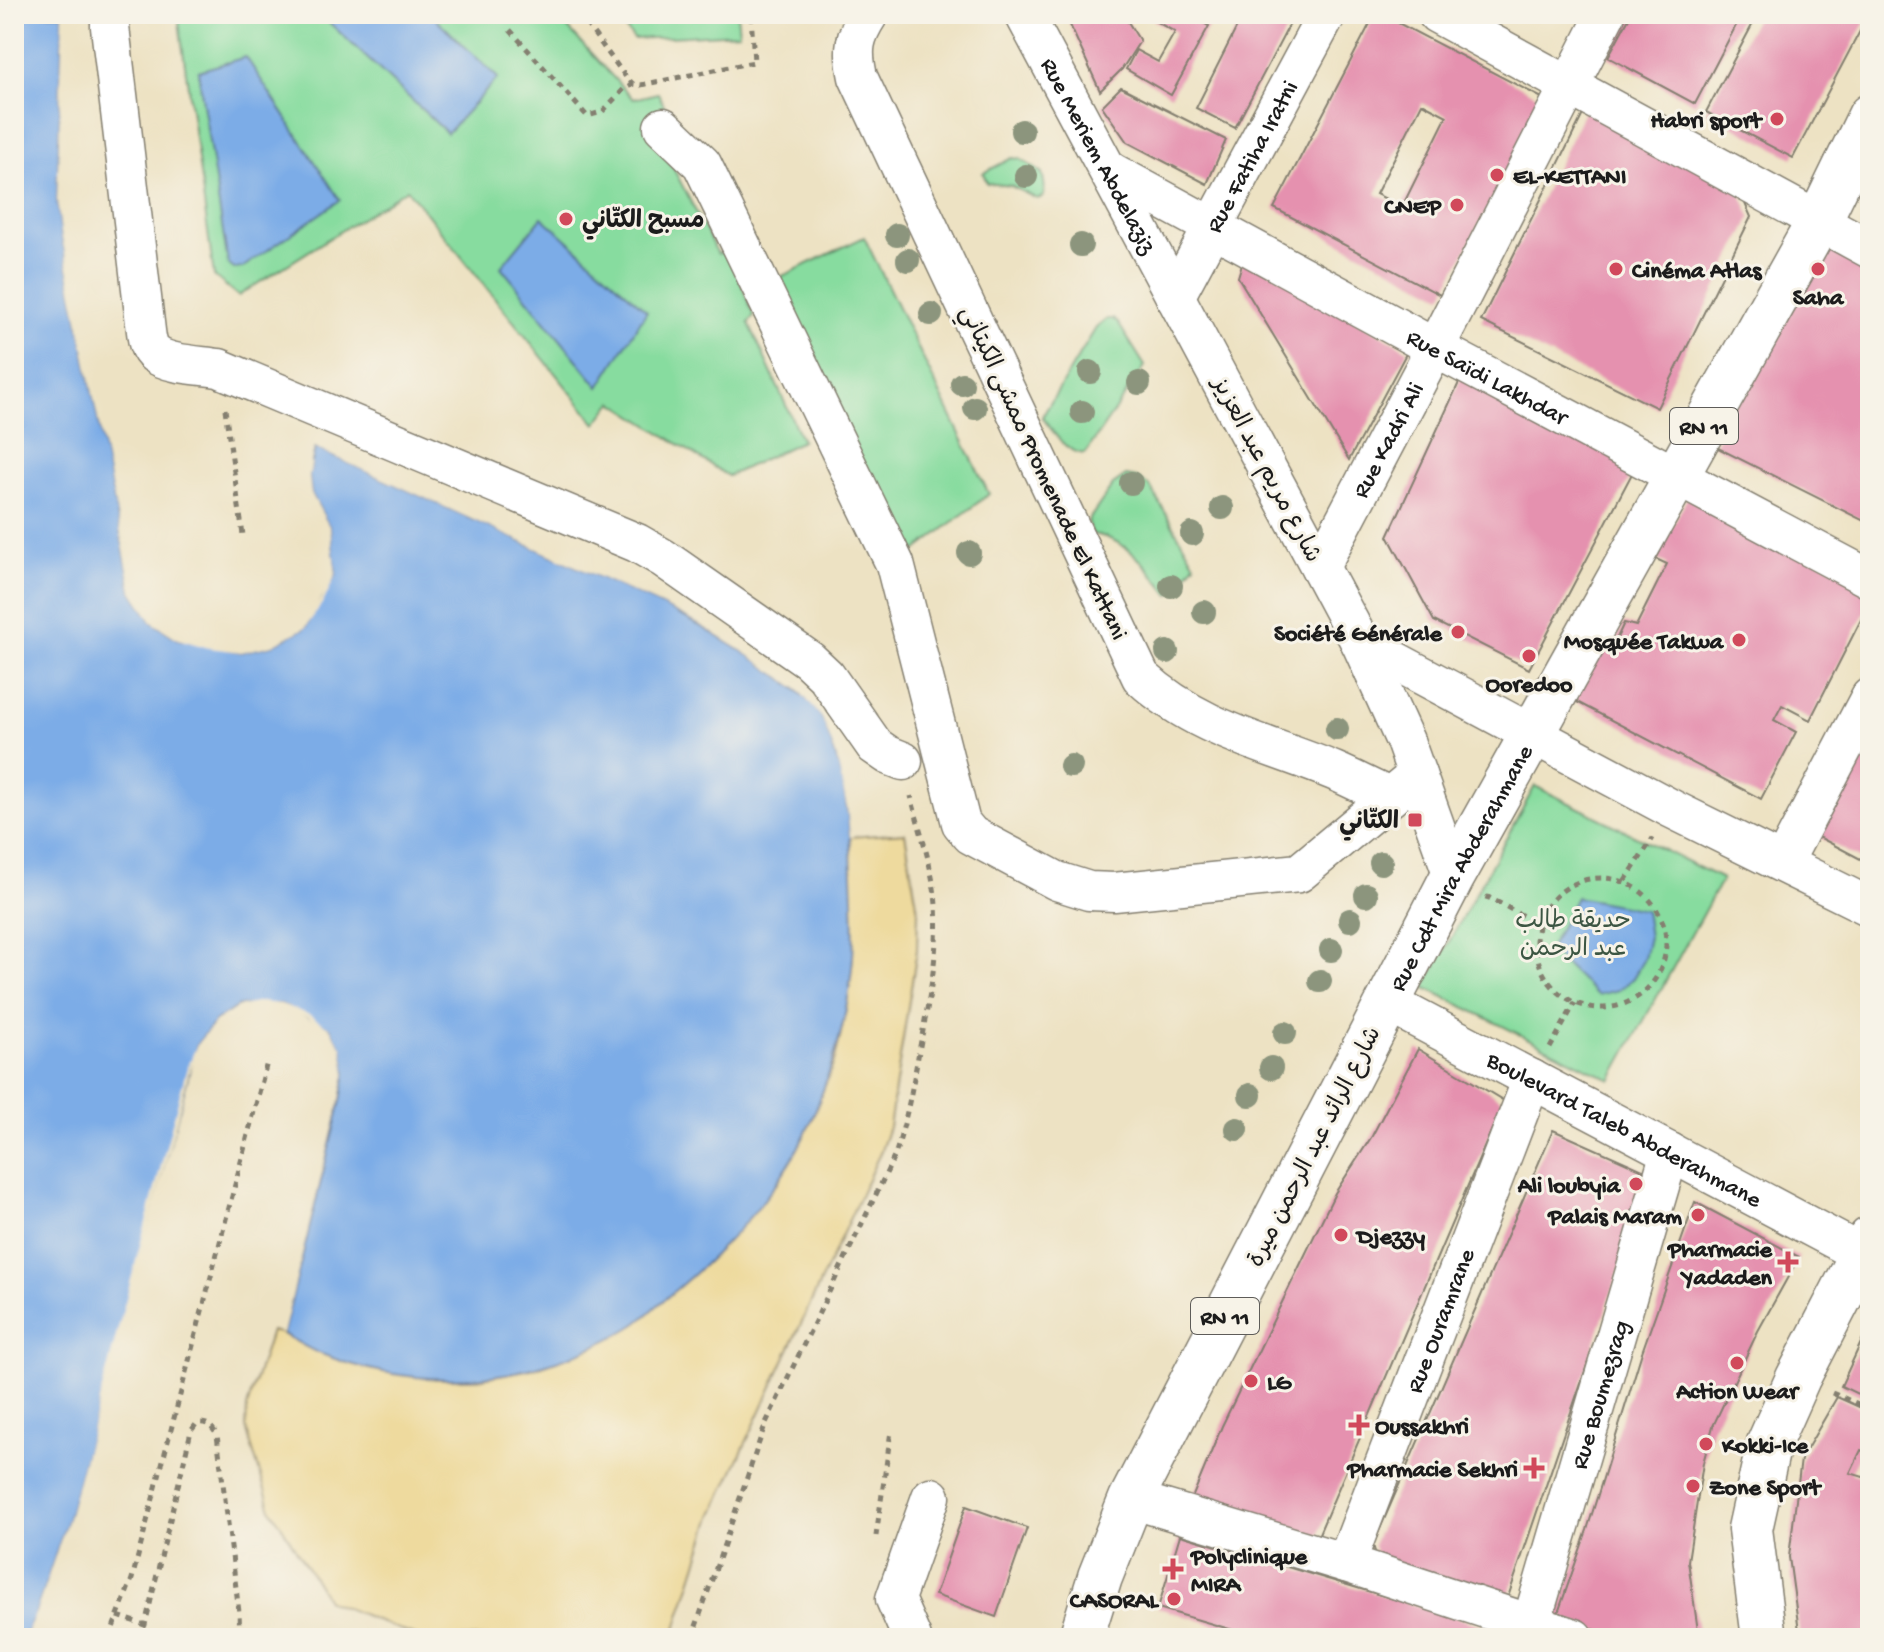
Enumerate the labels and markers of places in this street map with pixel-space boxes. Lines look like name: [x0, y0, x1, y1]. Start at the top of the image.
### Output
place label: Habri sport: [1651, 108, 1763, 137]
marker: Habri sport: [1768, 110, 1786, 128]
place label: EL-KETTANI: [1513, 164, 1627, 193]
marker: EL-KETTANI: [1488, 166, 1506, 184]
place label: CNEP: [1384, 194, 1442, 223]
marker: CNEP: [1448, 196, 1466, 214]
place label: مسبح الكتّاني: [582, 206, 705, 240]
marker: مسبح الكتّاني: [557, 210, 575, 228]
place label: Cinéma Atlas: [1632, 258, 1763, 287]
marker: Cinéma Atlas: [1607, 260, 1625, 278]
marker: Saha: [1809, 260, 1827, 278]
place label: Saha: [1793, 285, 1845, 314]
place label: Société Générale: [1274, 621, 1444, 650]
marker: Société Générale: [1449, 623, 1467, 641]
place label: Mosquée Takwa: [1564, 629, 1725, 658]
marker: Mosquée Takwa: [1730, 631, 1748, 649]
marker: Ooredoo: [1520, 647, 1538, 665]
place label: Ooredoo: [1486, 672, 1573, 701]
place label: الكتّاني: [1339, 807, 1399, 841]
marker: الكتّاني: [1406, 811, 1424, 829]
place label: Ali loubyia: [1517, 1173, 1622, 1202]
marker: Ali loubyia: [1627, 1175, 1645, 1193]
place label: Palais Maram: [1546, 1204, 1682, 1233]
marker: Palais Maram: [1689, 1206, 1707, 1224]
place label: Djezzy: [1355, 1224, 1425, 1253]
marker: Djezzy: [1332, 1226, 1350, 1244]
place label: Pharmacie Yadaden: [1666, 1237, 1774, 1294]
marker: Pharmacie Yadaden: [1779, 1253, 1797, 1271]
marker: Action Wear: [1728, 1354, 1746, 1372]
place label: LG: [1267, 1370, 1293, 1399]
marker: LG: [1242, 1372, 1260, 1390]
place label: Action Wear: [1675, 1379, 1800, 1408]
place label: Oussakhri: [1375, 1414, 1469, 1443]
marker: Oussakhri: [1350, 1416, 1368, 1434]
place label: Kokki-Ice: [1721, 1433, 1810, 1462]
marker: Kokki-Ice: [1697, 1435, 1715, 1453]
place label: Pharmacie Sekhri: [1345, 1457, 1518, 1486]
marker: Pharmacie Sekhri: [1525, 1459, 1543, 1477]
place label: Zone Sport: [1709, 1475, 1822, 1504]
marker: Zone Sport: [1684, 1477, 1702, 1495]
place label: Polyclinique MIRA: [1189, 1544, 1309, 1601]
marker: Polyclinique MIRA: [1162, 1558, 1184, 1580]
place label: CASORAL: [1070, 1588, 1160, 1617]
marker: CASORAL: [1165, 1590, 1183, 1608]

